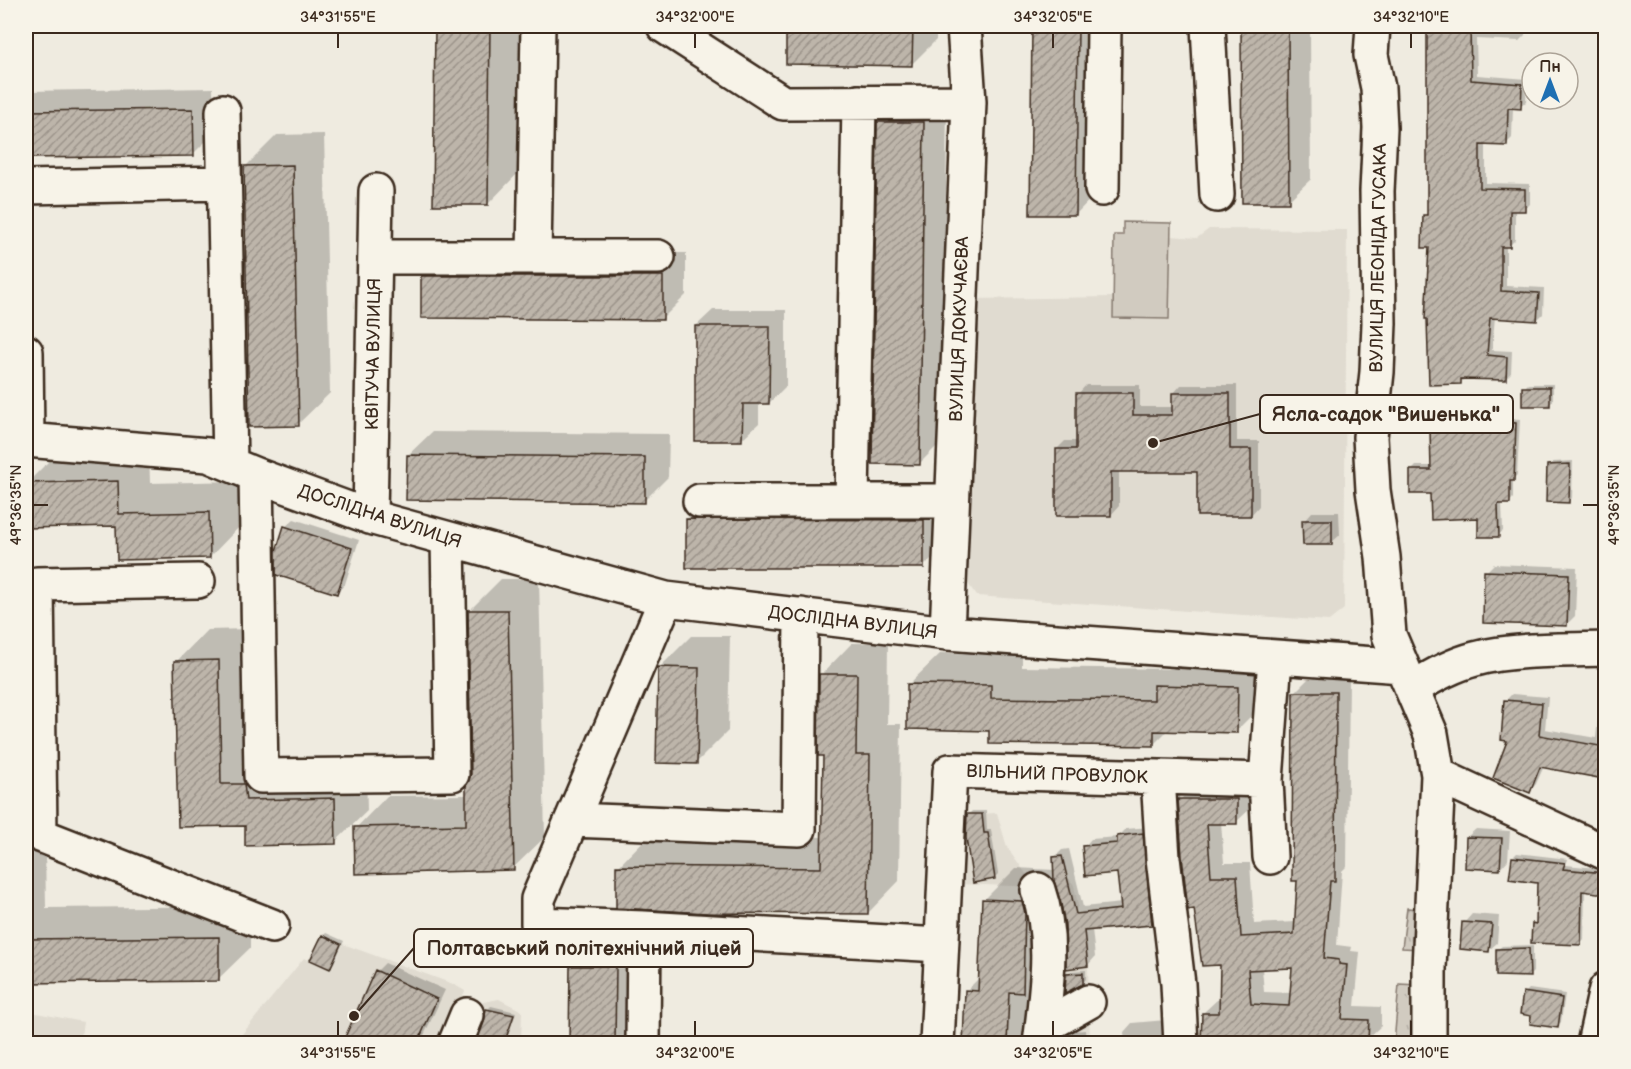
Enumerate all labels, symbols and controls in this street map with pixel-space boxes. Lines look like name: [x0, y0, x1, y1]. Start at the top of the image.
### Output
text: 34°31'55"E: [300, 8, 376, 27]
text: 34°32'00"E: [655, 8, 735, 27]
text: 34°32'05"E: [1013, 8, 1093, 27]
text: 34°32'10"E: [1373, 8, 1449, 27]
north arrow: [1520, 51, 1580, 111]
text: Пн: [1539, 58, 1561, 77]
street label: ВУЛИЦЯ ЛЕОНІДА ГУСАКА: [1366, 143, 1391, 373]
street label: ВУЛИЦЯ ДОКУЧАЄВА: [946, 236, 973, 422]
street label: КВІТУЧА ВУЛИЦЯ: [362, 278, 385, 430]
callout: Ясла-садок "Вишенька": [1260, 395, 1513, 433]
text: Ясла-садок "Вишенька": [1272, 403, 1500, 427]
text: 49°36'35"N: [7, 464, 26, 546]
text: 49°36'35"N: [1605, 464, 1624, 546]
street label: ДОСЛІДНА ВУЛИЦЯ: [296, 480, 464, 553]
street label: ДОСЛІДНА ВУЛИЦЯ: [767, 602, 939, 643]
street label: ВІЛЬНИЙ ПРОВУЛОК: [966, 761, 1149, 788]
callout: Полтавський політехнічний ліцей: [414, 929, 753, 967]
text: Полтавський політехнічний ліцей: [426, 937, 742, 961]
text: 34°31'55"E: [300, 1044, 376, 1063]
text: 34°32'00"E: [655, 1044, 735, 1063]
text: 34°32'05"E: [1013, 1044, 1093, 1063]
text: 34°32'10"E: [1373, 1044, 1449, 1063]

